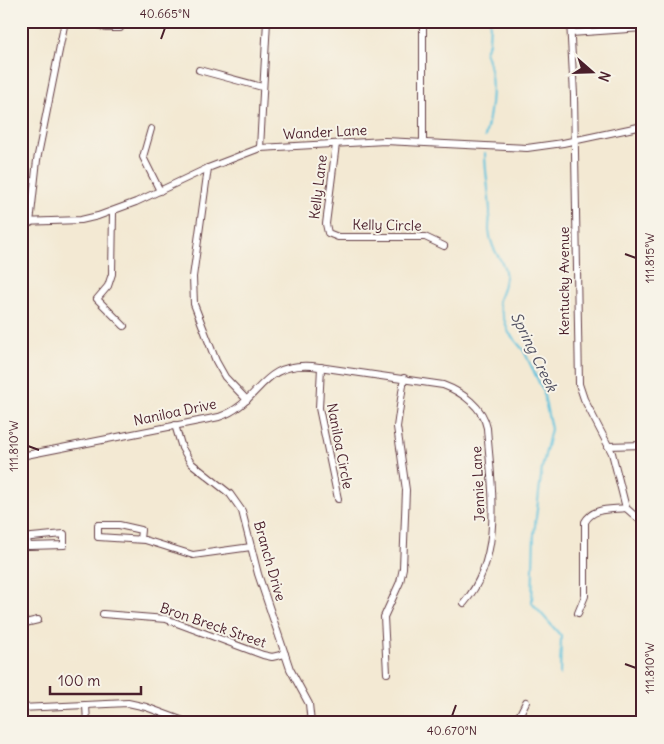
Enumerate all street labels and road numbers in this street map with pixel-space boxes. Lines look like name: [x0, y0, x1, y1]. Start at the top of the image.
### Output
street label: Wander Lane: [282, 121, 368, 143]
street label: Kelly Lane: [305, 154, 331, 220]
street label: Kelly Circle: [352, 215, 422, 235]
street label: Kentucky Avenue: [555, 226, 573, 336]
street label: Naniloa Drive: [132, 394, 218, 430]
street label: Naniloa Circle: [323, 402, 357, 490]
street label: Jennie Lane: [467, 446, 489, 522]
street label: Branch Drive: [250, 519, 290, 603]
street label: Bron Breck Street: [158, 598, 269, 652]

